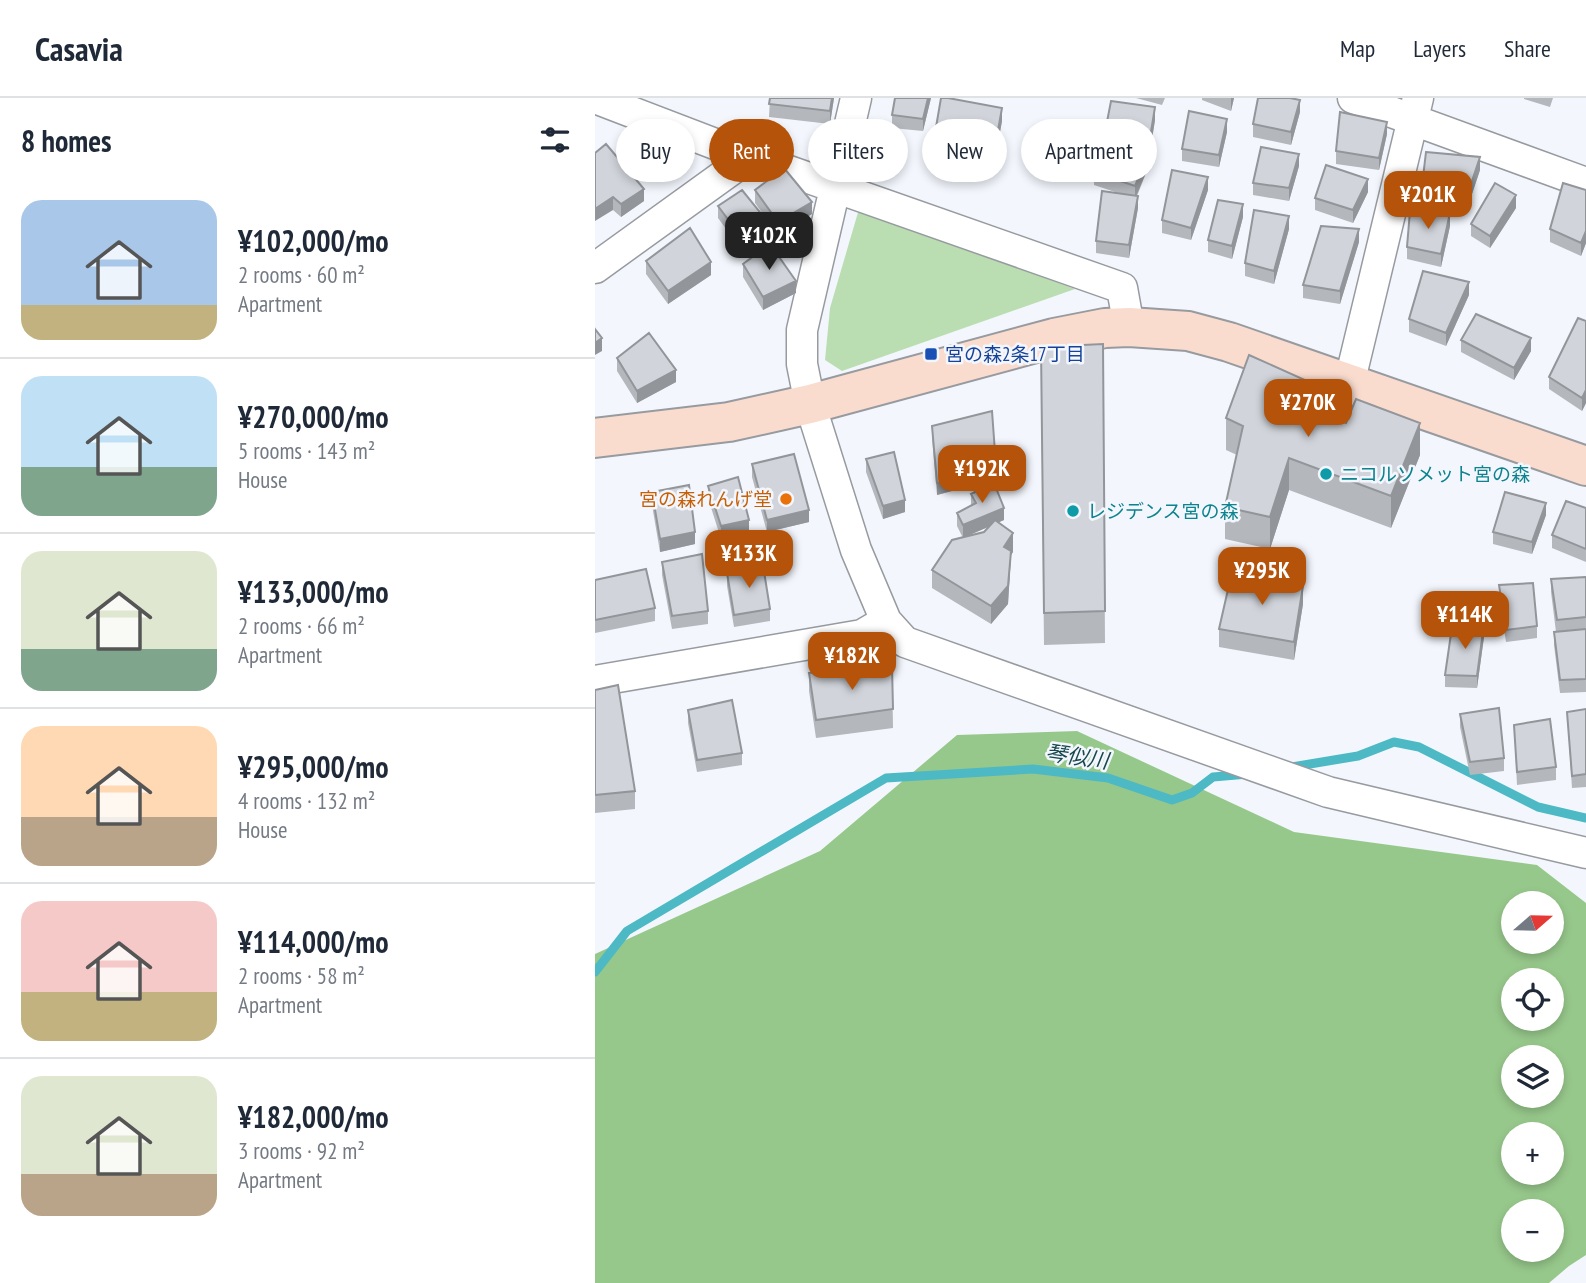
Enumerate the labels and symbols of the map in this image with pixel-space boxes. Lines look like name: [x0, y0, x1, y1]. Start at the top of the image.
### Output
pin: ¥201K: [1379, 172, 1477, 231]
pin: ¥102K: [720, 212, 818, 272]
place label: 宮の森2条17丁目: [945, 342, 1085, 366]
marker: 宮の森2条17丁目: [923, 346, 939, 362]
pin: ¥270K: [1259, 380, 1357, 439]
pin: ¥192K: [933, 446, 1031, 505]
place label: ニコルソメット宮の森: [1340, 462, 1530, 486]
marker: ニコルソメット宮の森: [1318, 466, 1334, 482]
place label: 宮の森れんげ堂: [639, 487, 772, 511]
marker: 宮の森れんげ堂: [778, 491, 794, 507]
place label: レジデンス宮の森: [1087, 499, 1239, 523]
marker: レジデンス宮の森: [1065, 503, 1081, 519]
pin: ¥133K: [700, 531, 798, 590]
pin: ¥295K: [1213, 547, 1311, 607]
pin: ¥114K: [1416, 592, 1514, 651]
pin: ¥182K: [803, 632, 901, 692]
water label: 琴似川: [1044, 739, 1112, 775]
north arrow: [1501, 891, 1565, 954]

